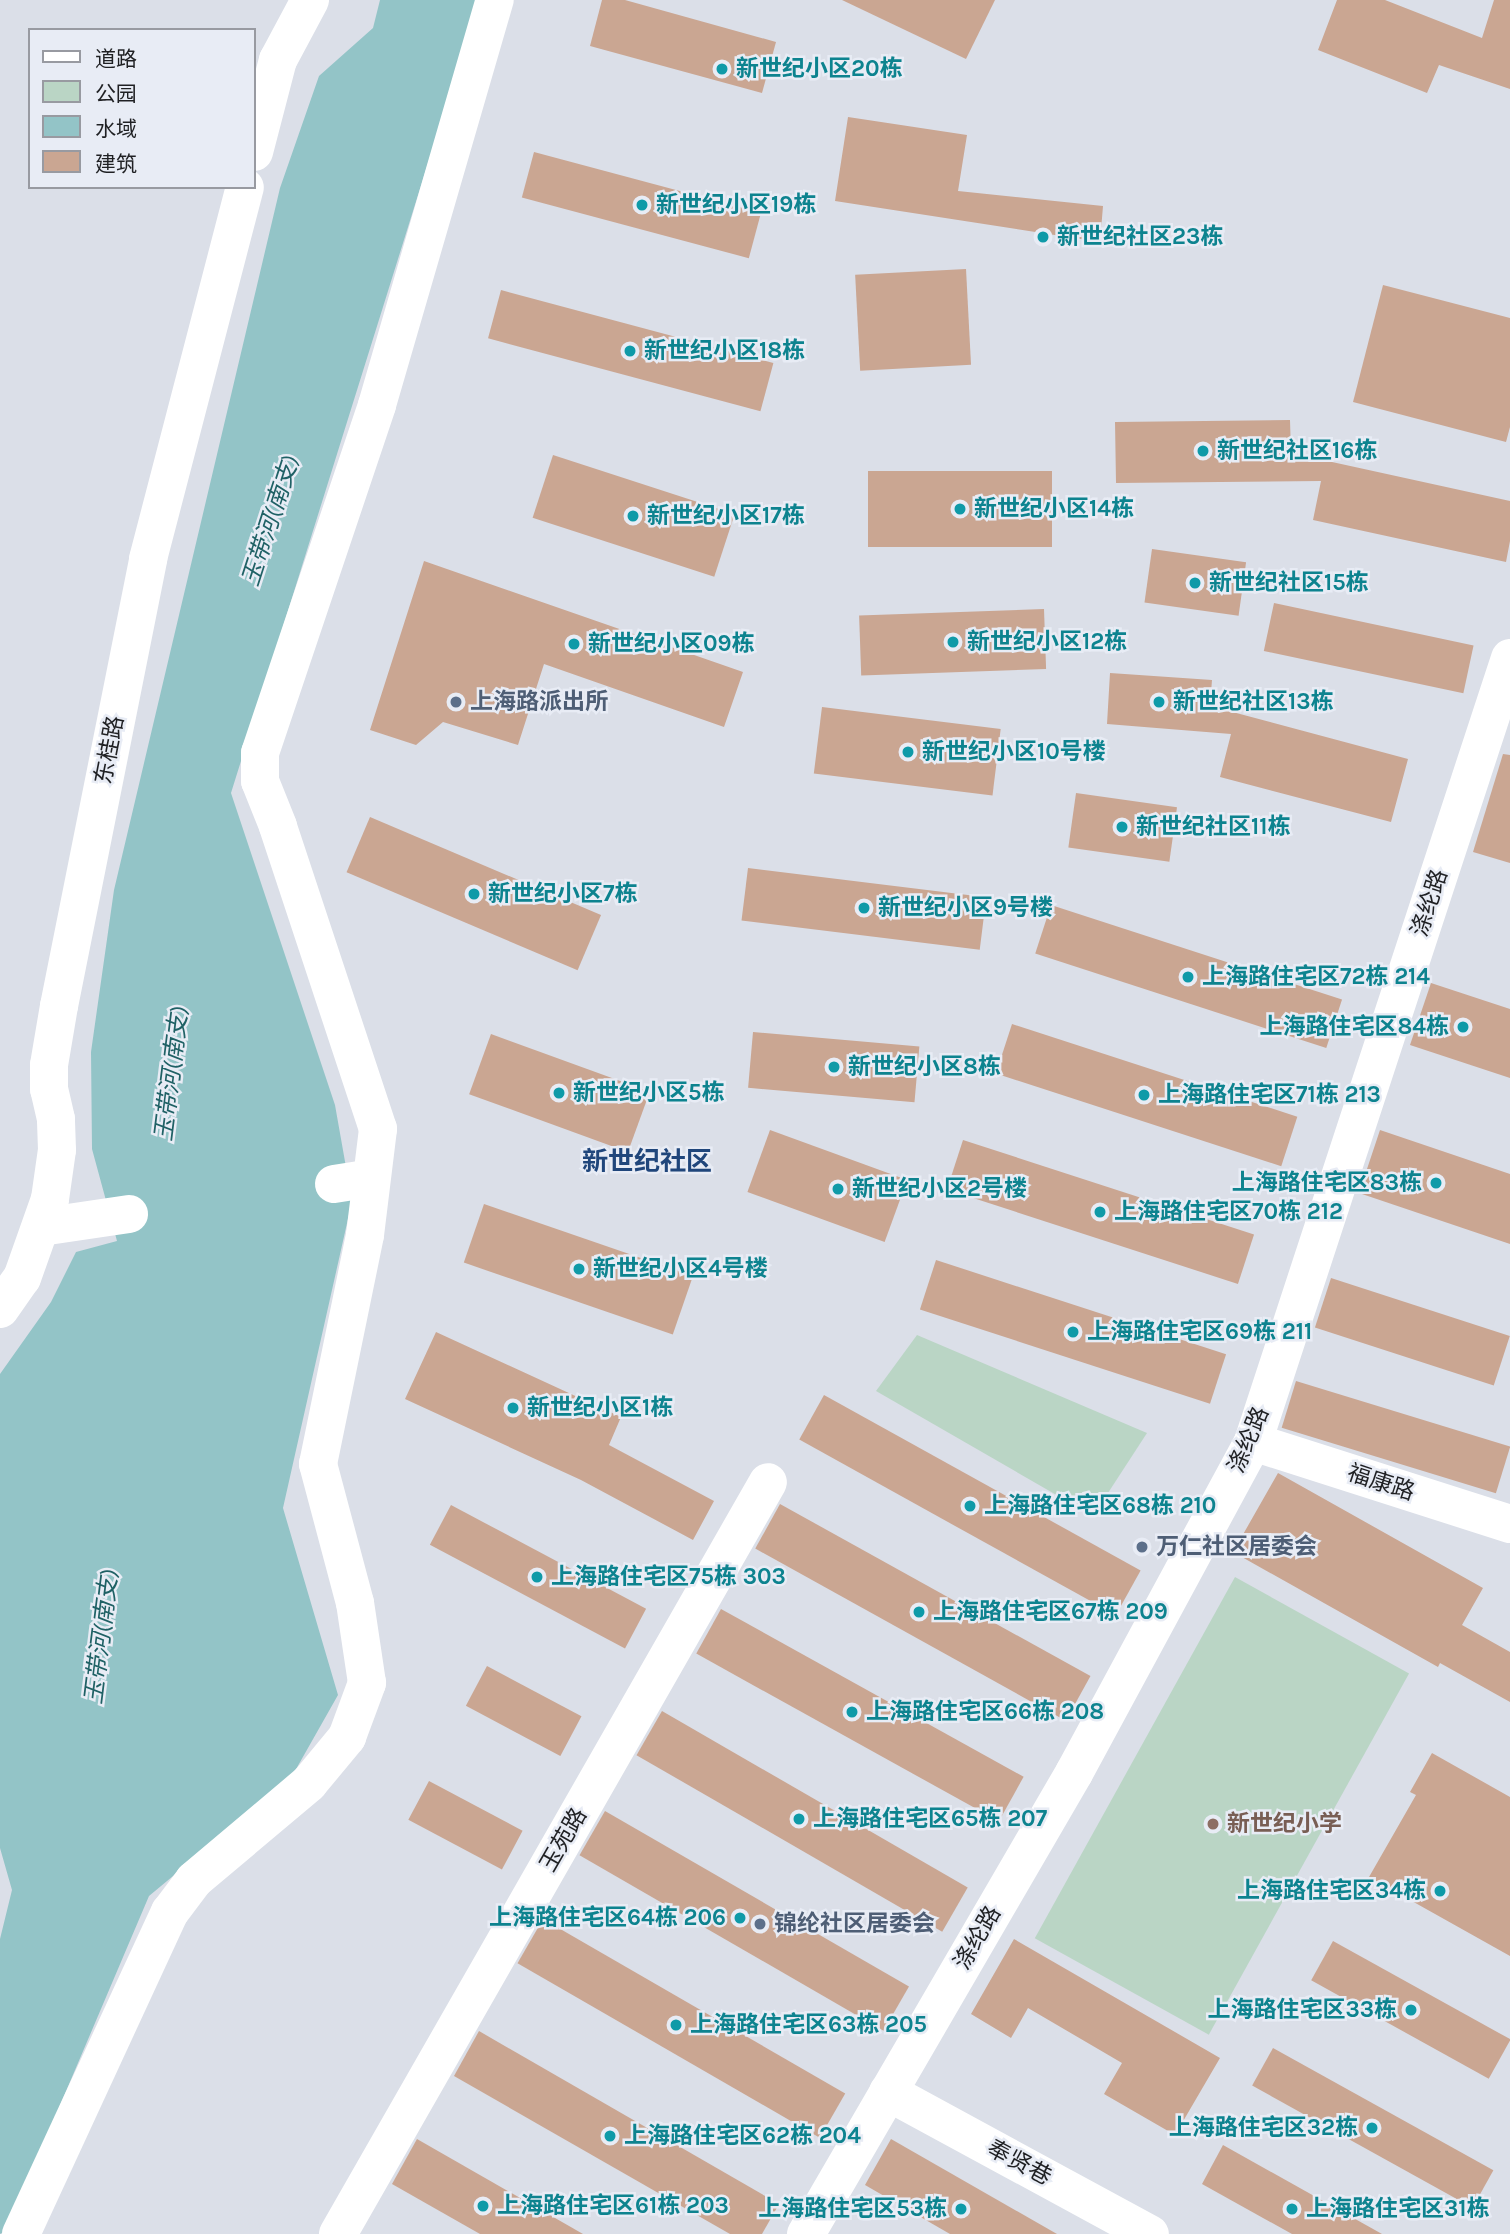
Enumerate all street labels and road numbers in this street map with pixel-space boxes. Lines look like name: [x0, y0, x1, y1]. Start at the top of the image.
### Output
street label: 东桂路: [90, 714, 130, 786]
street label: 涤纶路: [1406, 866, 1454, 940]
street label: 涤纶路: [1223, 1403, 1275, 1477]
street label: 福康路: [1344, 1459, 1418, 1507]
street label: 玉苑路: [535, 1803, 593, 1877]
street label: 涤纶路: [949, 1901, 1007, 1975]
street label: 奉贤巷: [982, 2135, 1056, 2191]

